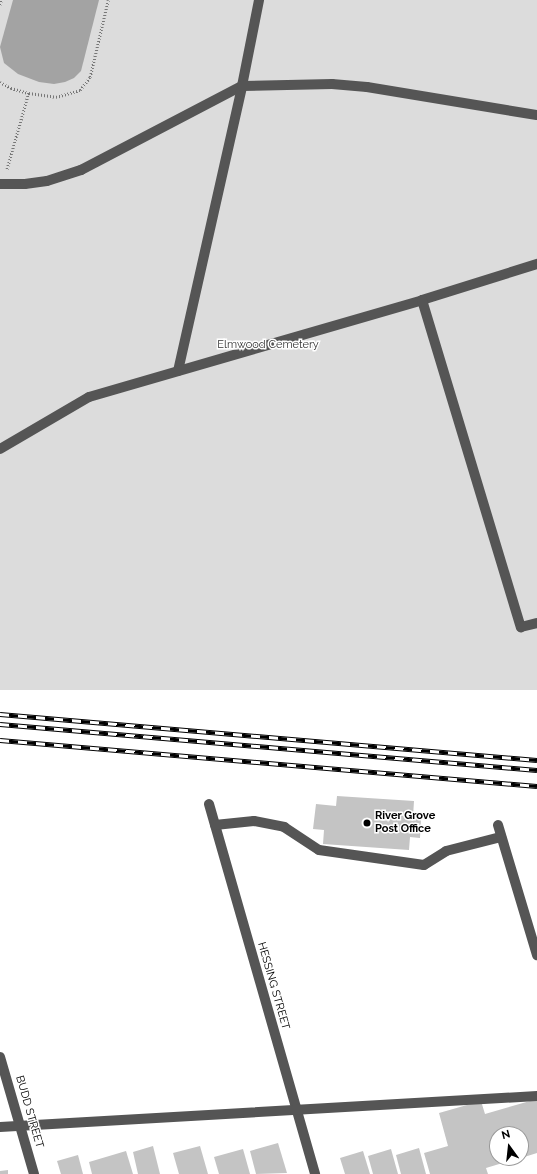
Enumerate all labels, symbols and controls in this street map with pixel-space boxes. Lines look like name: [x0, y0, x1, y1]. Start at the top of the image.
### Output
park label: Elmwood Cemetery: [217, 338, 319, 352]
place label: River Grove Post Office: [375, 810, 435, 836]
marker: River Grove Post Office: [362, 818, 372, 828]
street label: HESSING STREET: [254, 941, 292, 1031]
street label: BUDD STREET: [12, 1074, 46, 1150]
north arrow: [489, 1126, 529, 1166]
text: N: [500, 1128, 512, 1142]

